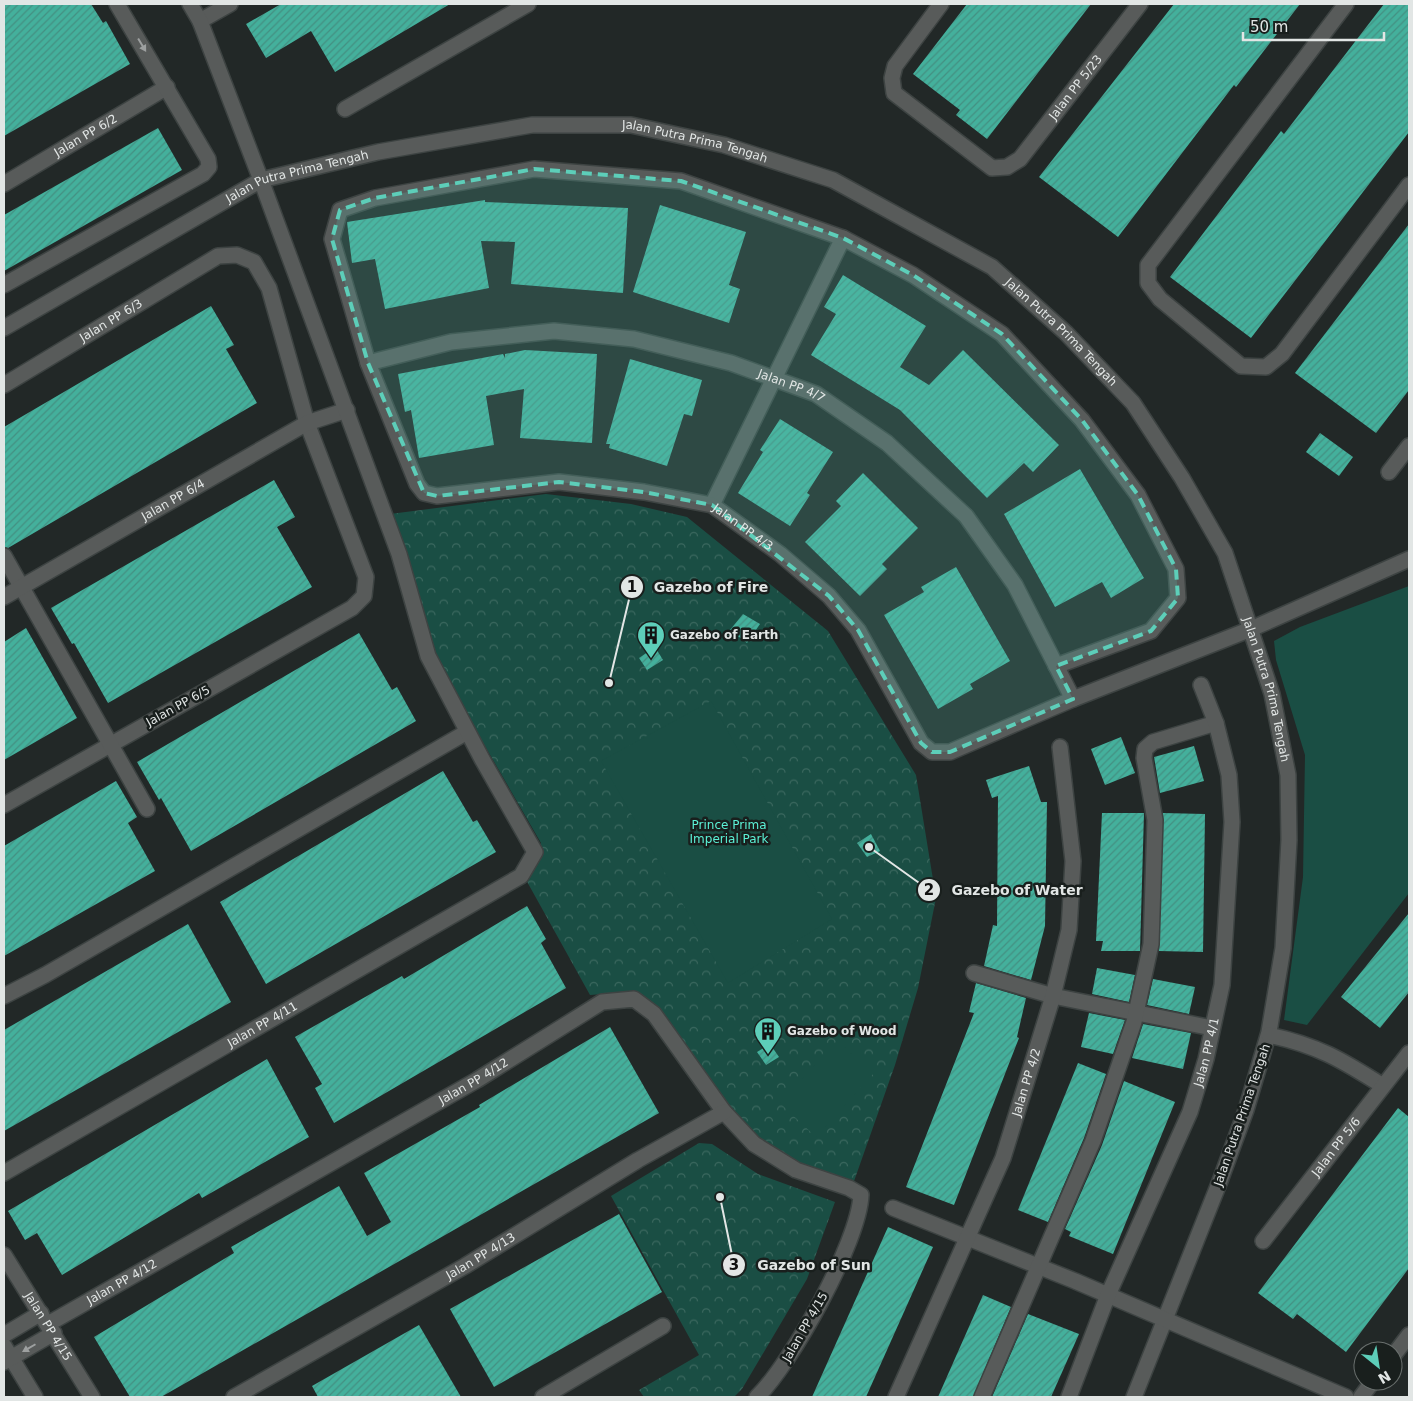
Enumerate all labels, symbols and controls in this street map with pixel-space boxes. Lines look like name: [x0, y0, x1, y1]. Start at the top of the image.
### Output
scale bar: [1243, 10, 1384, 42]
text: 50 m: [1250, 18, 1288, 36]
one-way arrow: [138, 39, 147, 52]
street label: Jalan PP 5/23: [1045, 52, 1105, 123]
street label: Jalan PP 6/2: [51, 111, 120, 160]
street label: Jalan Putra Prima Tengah: [621, 118, 769, 166]
street label: Jalan Putra Prima Tengah: [223, 148, 370, 206]
street label: Jalan Putra Prima Tengah: [1002, 274, 1120, 389]
street label: Jalan PP 6/3: [76, 296, 145, 345]
street label: Jalan PP 4/7: [755, 366, 828, 405]
street label: Jalan PP 6/4: [138, 476, 207, 524]
street label: Jalan PP 4/3: [709, 500, 776, 553]
callout: Gazebo of Fire: [619, 572, 778, 601]
text: 1: [627, 578, 637, 596]
text: Gazebo of Fire: [654, 579, 768, 595]
street label: Jalan Putra Prima Tengah: [1240, 614, 1292, 763]
building icon: Gazebo of Earth: [636, 620, 666, 659]
place label: Gazebo of Earth: [670, 628, 778, 642]
street label: Jalan PP 6/5: [143, 683, 212, 730]
park label: Prince Prima Imperial Park: [690, 818, 769, 846]
callout: Gazebo of Water: [917, 876, 1093, 905]
text: 2: [924, 881, 934, 899]
text: Gazebo of Water: [951, 882, 1083, 898]
street label: Jalan PP 4/11: [224, 999, 300, 1051]
building icon: Gazebo of Wood: [753, 1016, 783, 1055]
street label: Jalan PP 4/1: [1191, 1016, 1222, 1089]
place label: Gazebo of Wood: [787, 1024, 897, 1038]
street label: Jalan Putra Prima Tengah: [1211, 1042, 1273, 1189]
street label: Jalan PP 4/2: [1009, 1047, 1043, 1119]
street label: Jalan PP 4/12: [436, 1055, 511, 1108]
street label: Jalan PP 5/6: [1308, 1115, 1363, 1180]
street label: Jalan PP 4/13: [443, 1230, 518, 1283]
callout: Gazebo of Sun: [722, 1250, 881, 1279]
text: 3: [729, 1256, 739, 1274]
street label: Jalan PP 4/12: [84, 1257, 159, 1308]
text: Gazebo of Sun: [757, 1257, 871, 1273]
street label: Jalan PP 4/15: [21, 1289, 75, 1363]
street label: Jalan PP 4/15: [779, 1290, 831, 1365]
north arrow: [1353, 1341, 1403, 1391]
one-way arrow: [22, 1344, 36, 1352]
text: N: [1375, 1367, 1394, 1387]

